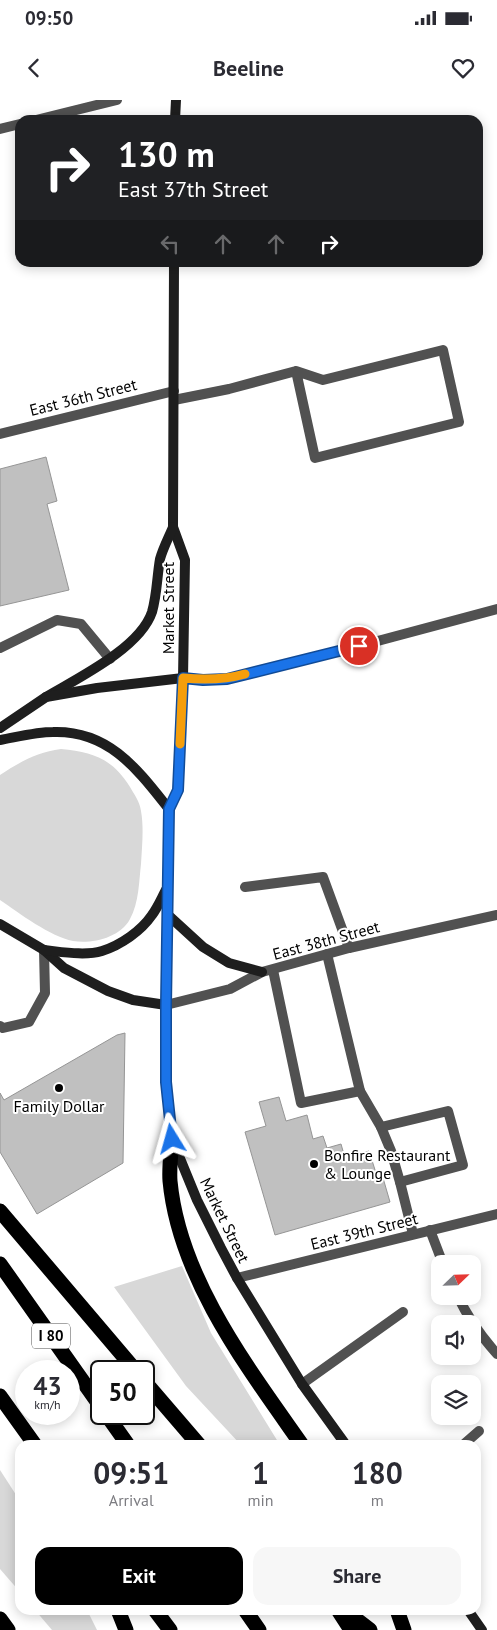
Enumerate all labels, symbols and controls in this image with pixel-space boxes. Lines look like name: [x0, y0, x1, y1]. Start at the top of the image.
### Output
text: 09:50: [25, 6, 73, 30]
icon: back: [20, 54, 48, 82]
text: Beeline: [213, 54, 284, 82]
icon: heart: [449, 54, 477, 82]
text: 130 m: [118, 131, 215, 177]
icon: right: [35, 135, 100, 200]
text: East 37th Street: [118, 175, 268, 203]
icon: left: [156, 230, 184, 258]
icon: ahead: [209, 230, 237, 258]
icon: ahead: [262, 230, 290, 258]
icon: right: [315, 230, 343, 258]
street label: East 36th Street: [27, 374, 139, 420]
street label: Market Street: [158, 561, 178, 654]
pin: [338, 625, 380, 667]
icon: arrive: [345, 632, 373, 660]
street label: East 38th Street: [270, 916, 382, 964]
marker: Family Dollar: [53, 1082, 65, 1094]
place label: Family Dollar: [13, 1096, 105, 1116]
position arrow: [145, 1112, 197, 1164]
place label: Bonfire Restaurant & Lounge: [324, 1145, 451, 1183]
marker: Bonfire Restaurant & Lounge: [308, 1158, 320, 1170]
street label: Market Street: [196, 1174, 254, 1266]
street label: East 39th Street: [308, 1208, 420, 1254]
north arrow: [431, 1255, 481, 1305]
map controls: [431, 1255, 481, 1425]
button: sound: [431, 1315, 481, 1365]
road number: I 80: [32, 1324, 70, 1348]
speed limit sign: 50: [90, 1360, 155, 1425]
text: 43: [33, 1370, 62, 1402]
button: layers: [431, 1375, 481, 1425]
text: km/h: [34, 1397, 61, 1412]
text: 09:51: [93, 1453, 169, 1492]
text: 1: [252, 1453, 269, 1492]
text: 180: [352, 1453, 403, 1492]
text: Arrival: [109, 1490, 154, 1510]
text: min: [248, 1490, 274, 1510]
text: m: [371, 1490, 384, 1510]
button: Exit: [35, 1547, 243, 1605]
button: Share: [253, 1547, 461, 1605]

